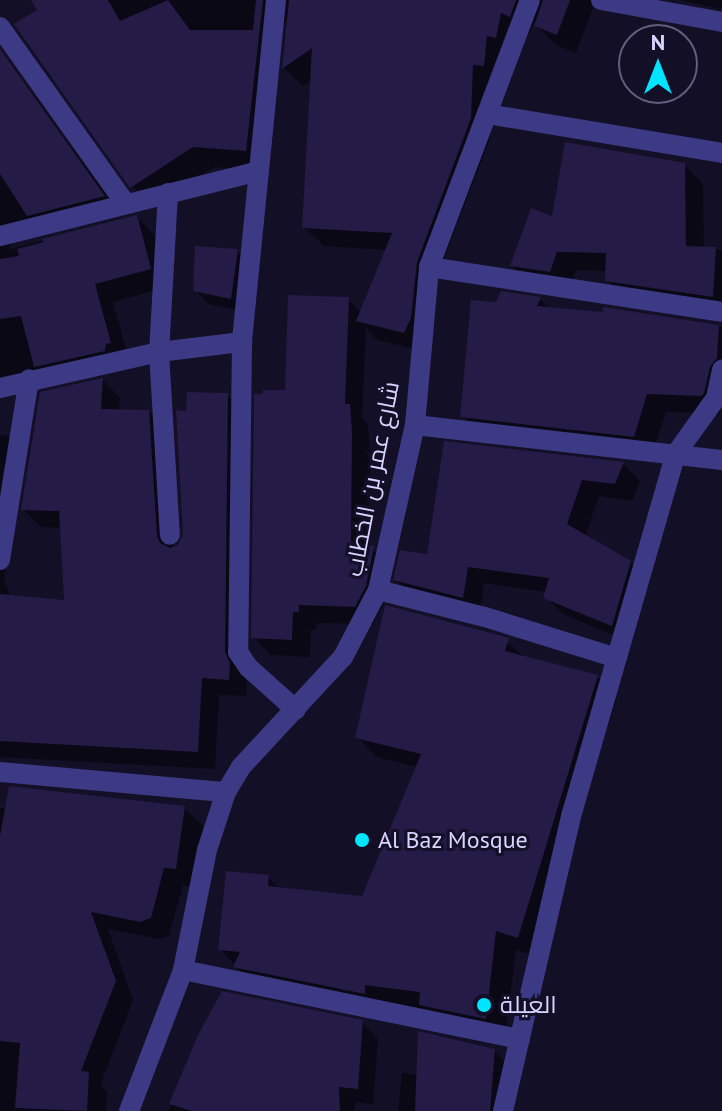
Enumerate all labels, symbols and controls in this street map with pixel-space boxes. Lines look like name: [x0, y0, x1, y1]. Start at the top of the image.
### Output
north arrow: [618, 24, 698, 104]
text: N: [651, 28, 665, 56]
street label: شارع عمر بن الخطاب: [339, 379, 405, 579]
place label: Al Baz Mosque: [378, 826, 528, 854]
marker: Al Baz Mosque: [353, 831, 371, 849]
place label: العيلة: [500, 991, 557, 1019]
marker: العيلة: [475, 996, 493, 1014]

